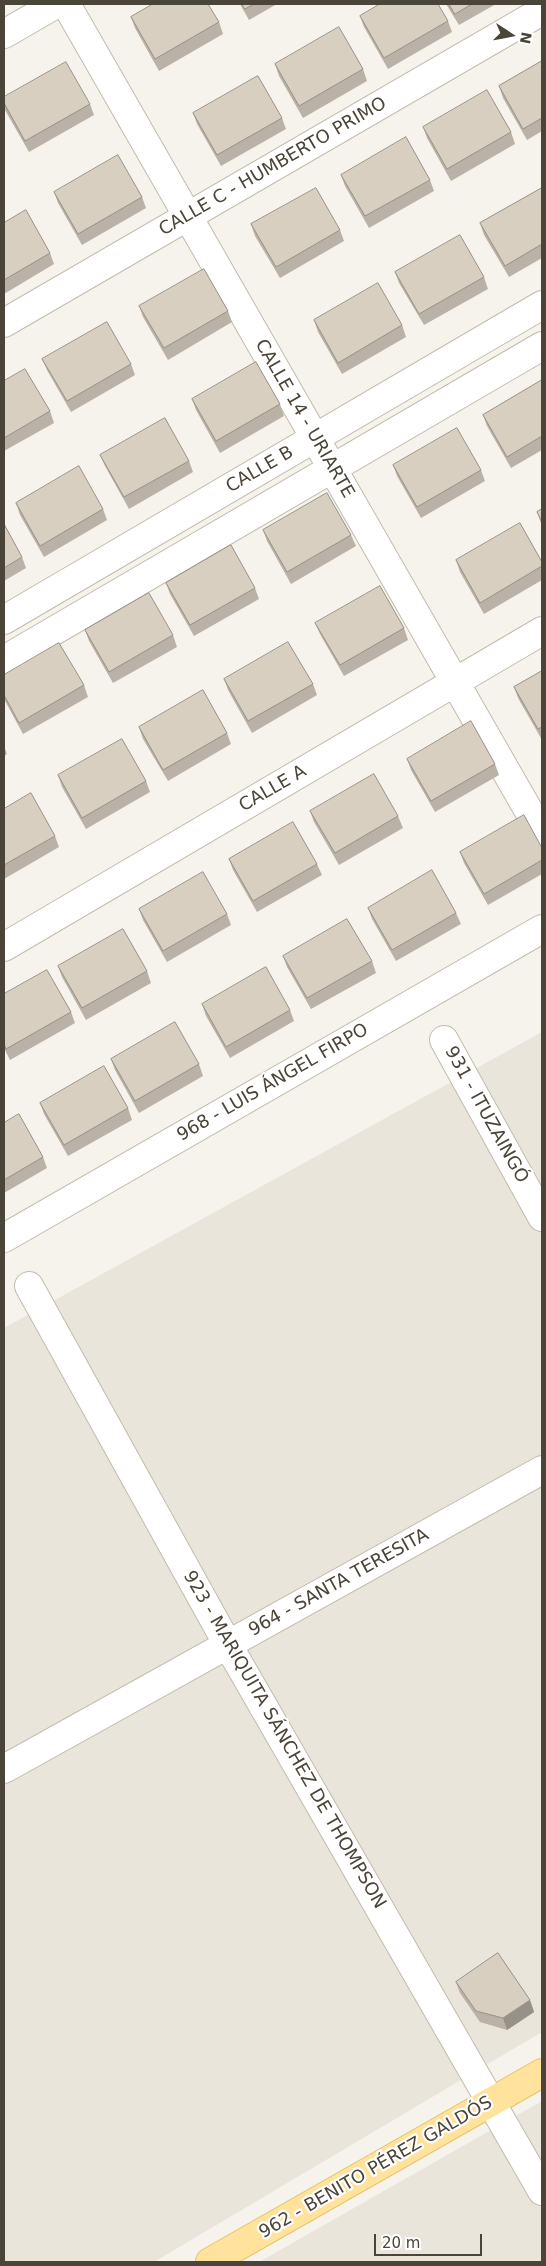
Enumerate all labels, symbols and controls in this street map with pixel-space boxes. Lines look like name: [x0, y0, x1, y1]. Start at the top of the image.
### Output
north arrow: [486, 10, 536, 60]
text: N: [517, 31, 535, 45]
street label: CALLE C - HUMBERTO PRIMO: [155, 93, 391, 241]
street label: CALLE 14 - URIARTE: [250, 336, 358, 502]
street label: CALLE B: [222, 442, 298, 498]
street label: CALLE A: [235, 761, 311, 817]
street label: 968 - LUIS ÁNGEL FIRPO: [174, 1019, 372, 1147]
street label: 931 - ITUZAINGÓ: [439, 1043, 533, 1187]
street label: 964 - SANTA TERESITA: [245, 1525, 433, 1641]
street label: 923 - MARIQUITA SÁNCHEZ DE THOMPSON: [178, 1567, 390, 1913]
street label: 962 - BENITO PÉREZ GALDÓS: [256, 2092, 496, 2244]
scale bar: [376, 2224, 484, 2256]
text: 20 m: [382, 2234, 420, 2252]

